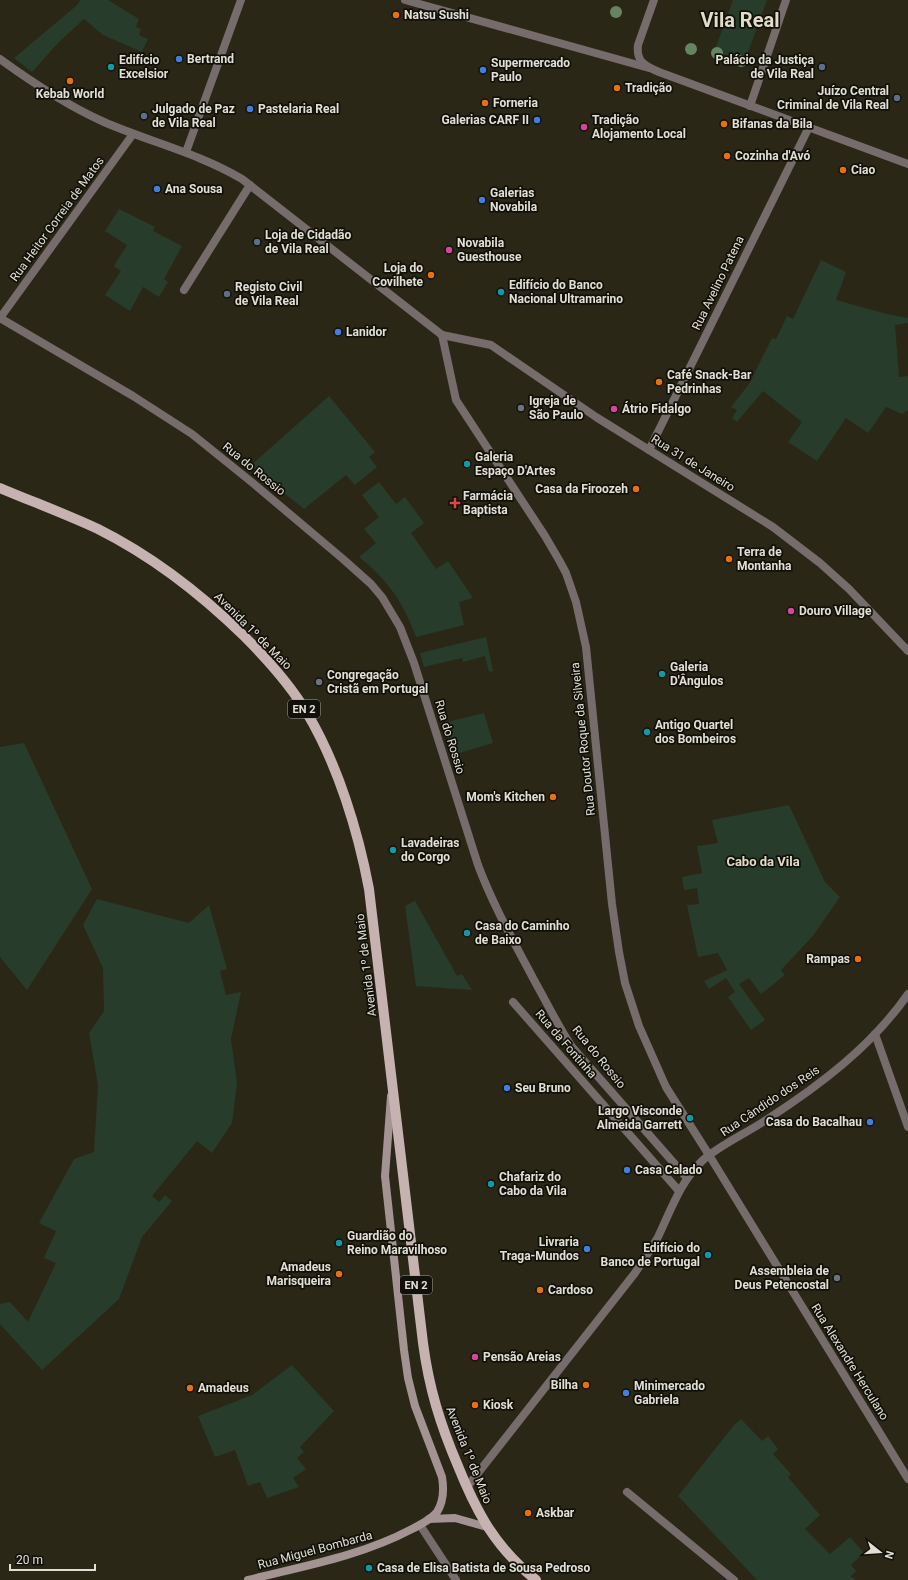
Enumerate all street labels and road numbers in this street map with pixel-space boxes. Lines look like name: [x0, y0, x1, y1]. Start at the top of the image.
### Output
street label: Rua Heitor Correia de Matos: [7, 154, 107, 284]
street label: Rua Avelino Patena: [689, 234, 747, 332]
street label: Rua 31 de Janeiro: [649, 432, 738, 494]
street label: Rua do Rossio: [220, 439, 288, 499]
street label: Avenida 1º de Maio: [211, 589, 295, 673]
street label: Rua Doutor Roque da Silveira: [568, 662, 598, 816]
street label: Rua do Rossio: [432, 698, 468, 776]
road number: EN 2: [288, 700, 320, 718]
street label: Avenida 1º de Maio: [353, 913, 379, 1017]
street label: Rua da Fontinha: [532, 1007, 600, 1081]
street label: Rua do Rossio: [569, 1023, 629, 1091]
street label: Rua Cândido dos Reis: [718, 1063, 822, 1139]
road number: EN 2: [400, 1276, 432, 1294]
street label: Rua Alexandre Herculano: [808, 1301, 892, 1423]
street label: Avenida 1º de Maio: [443, 1404, 495, 1506]
street label: Rua Miguel Bombarda: [256, 1528, 374, 1572]

